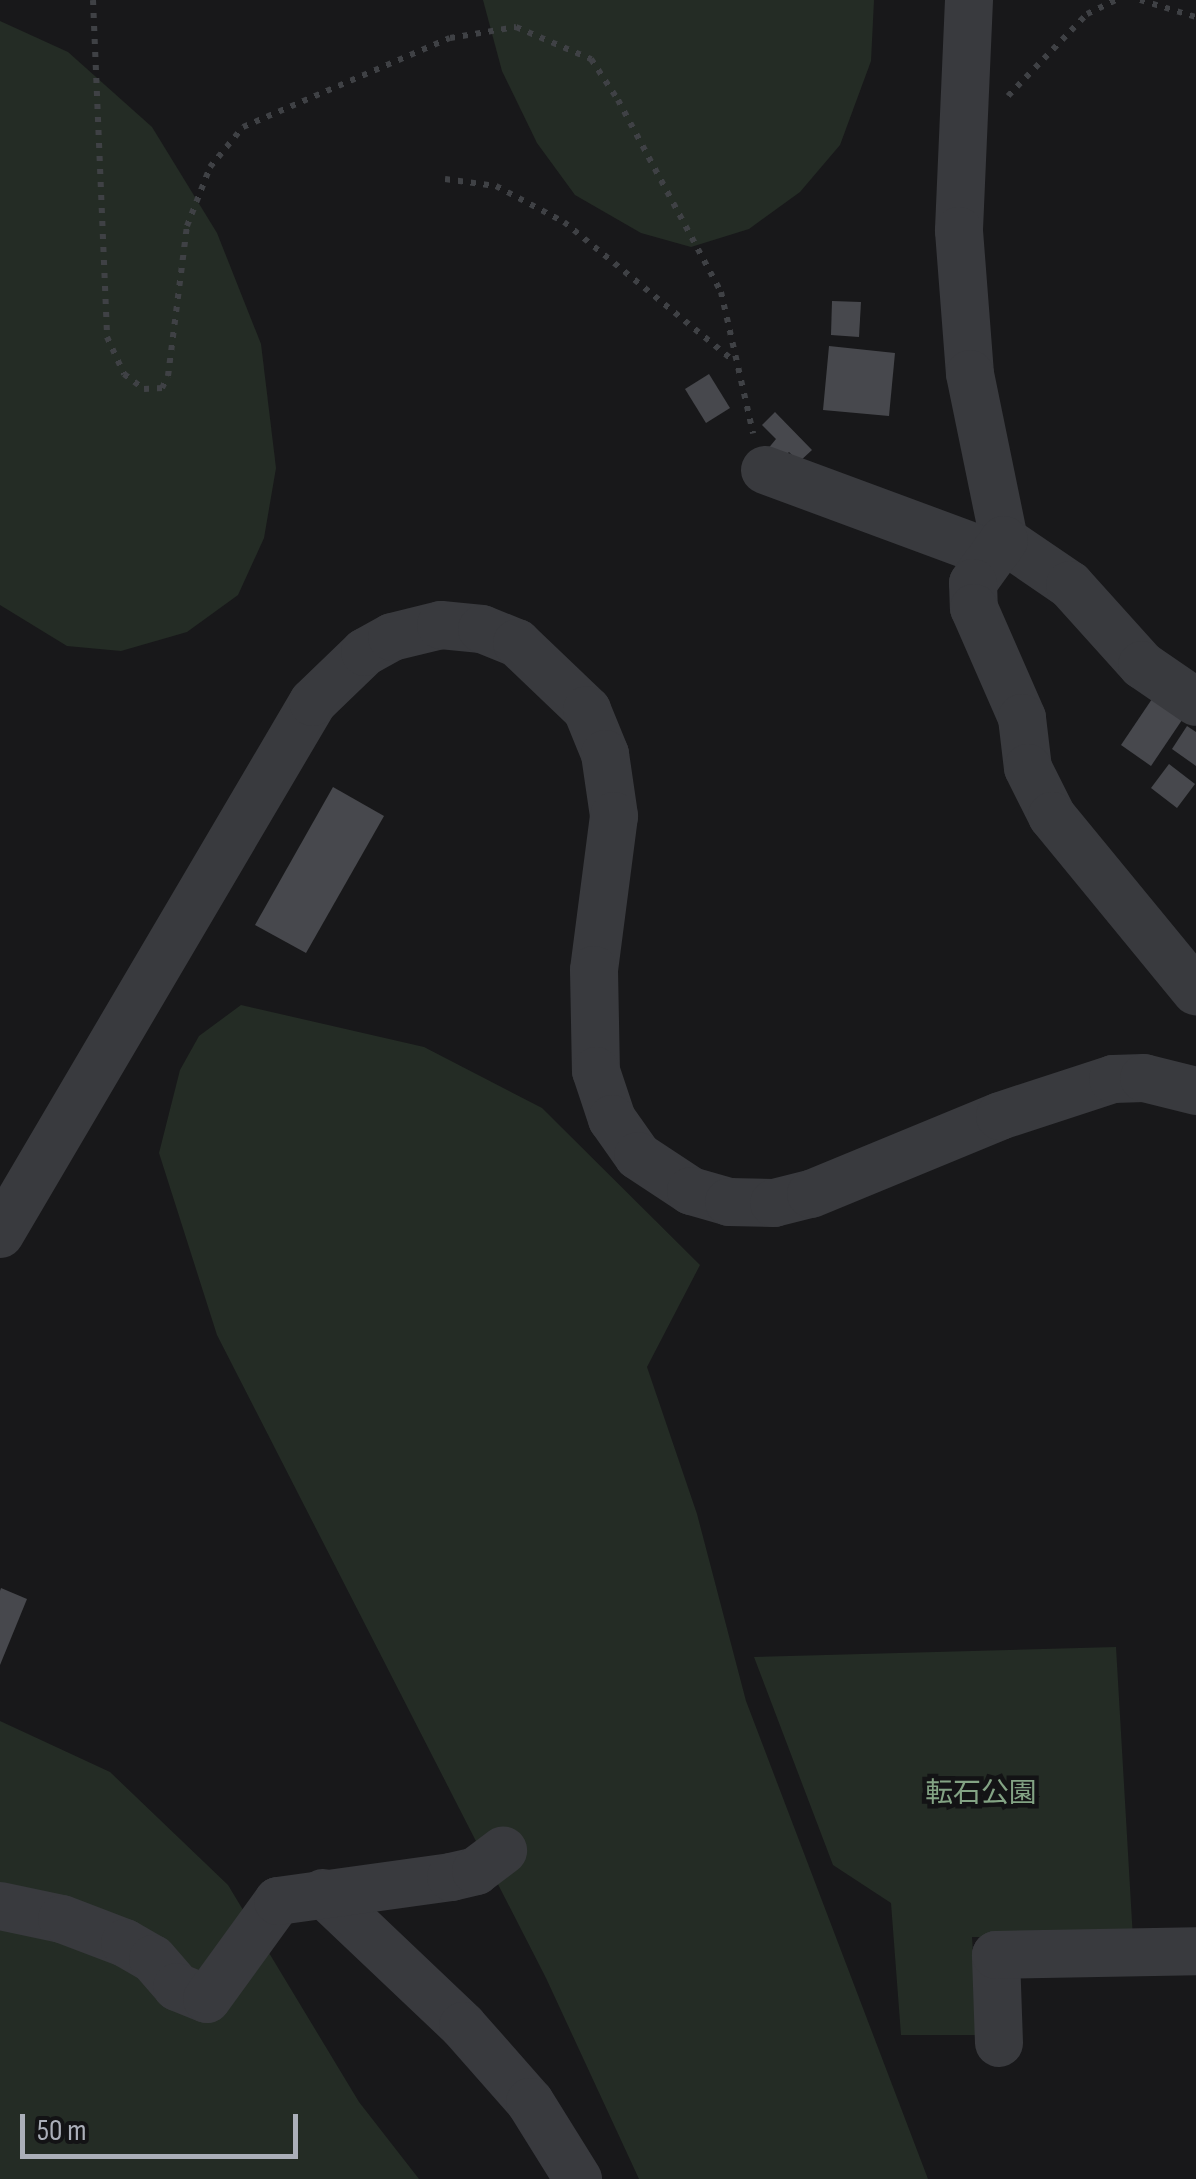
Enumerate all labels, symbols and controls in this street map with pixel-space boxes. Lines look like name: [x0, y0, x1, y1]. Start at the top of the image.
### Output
park label: 転石公園: [925, 1777, 1037, 1811]
scale bar: [25, 2094, 302, 2156]
text: 50 m: [37, 2113, 86, 2149]

